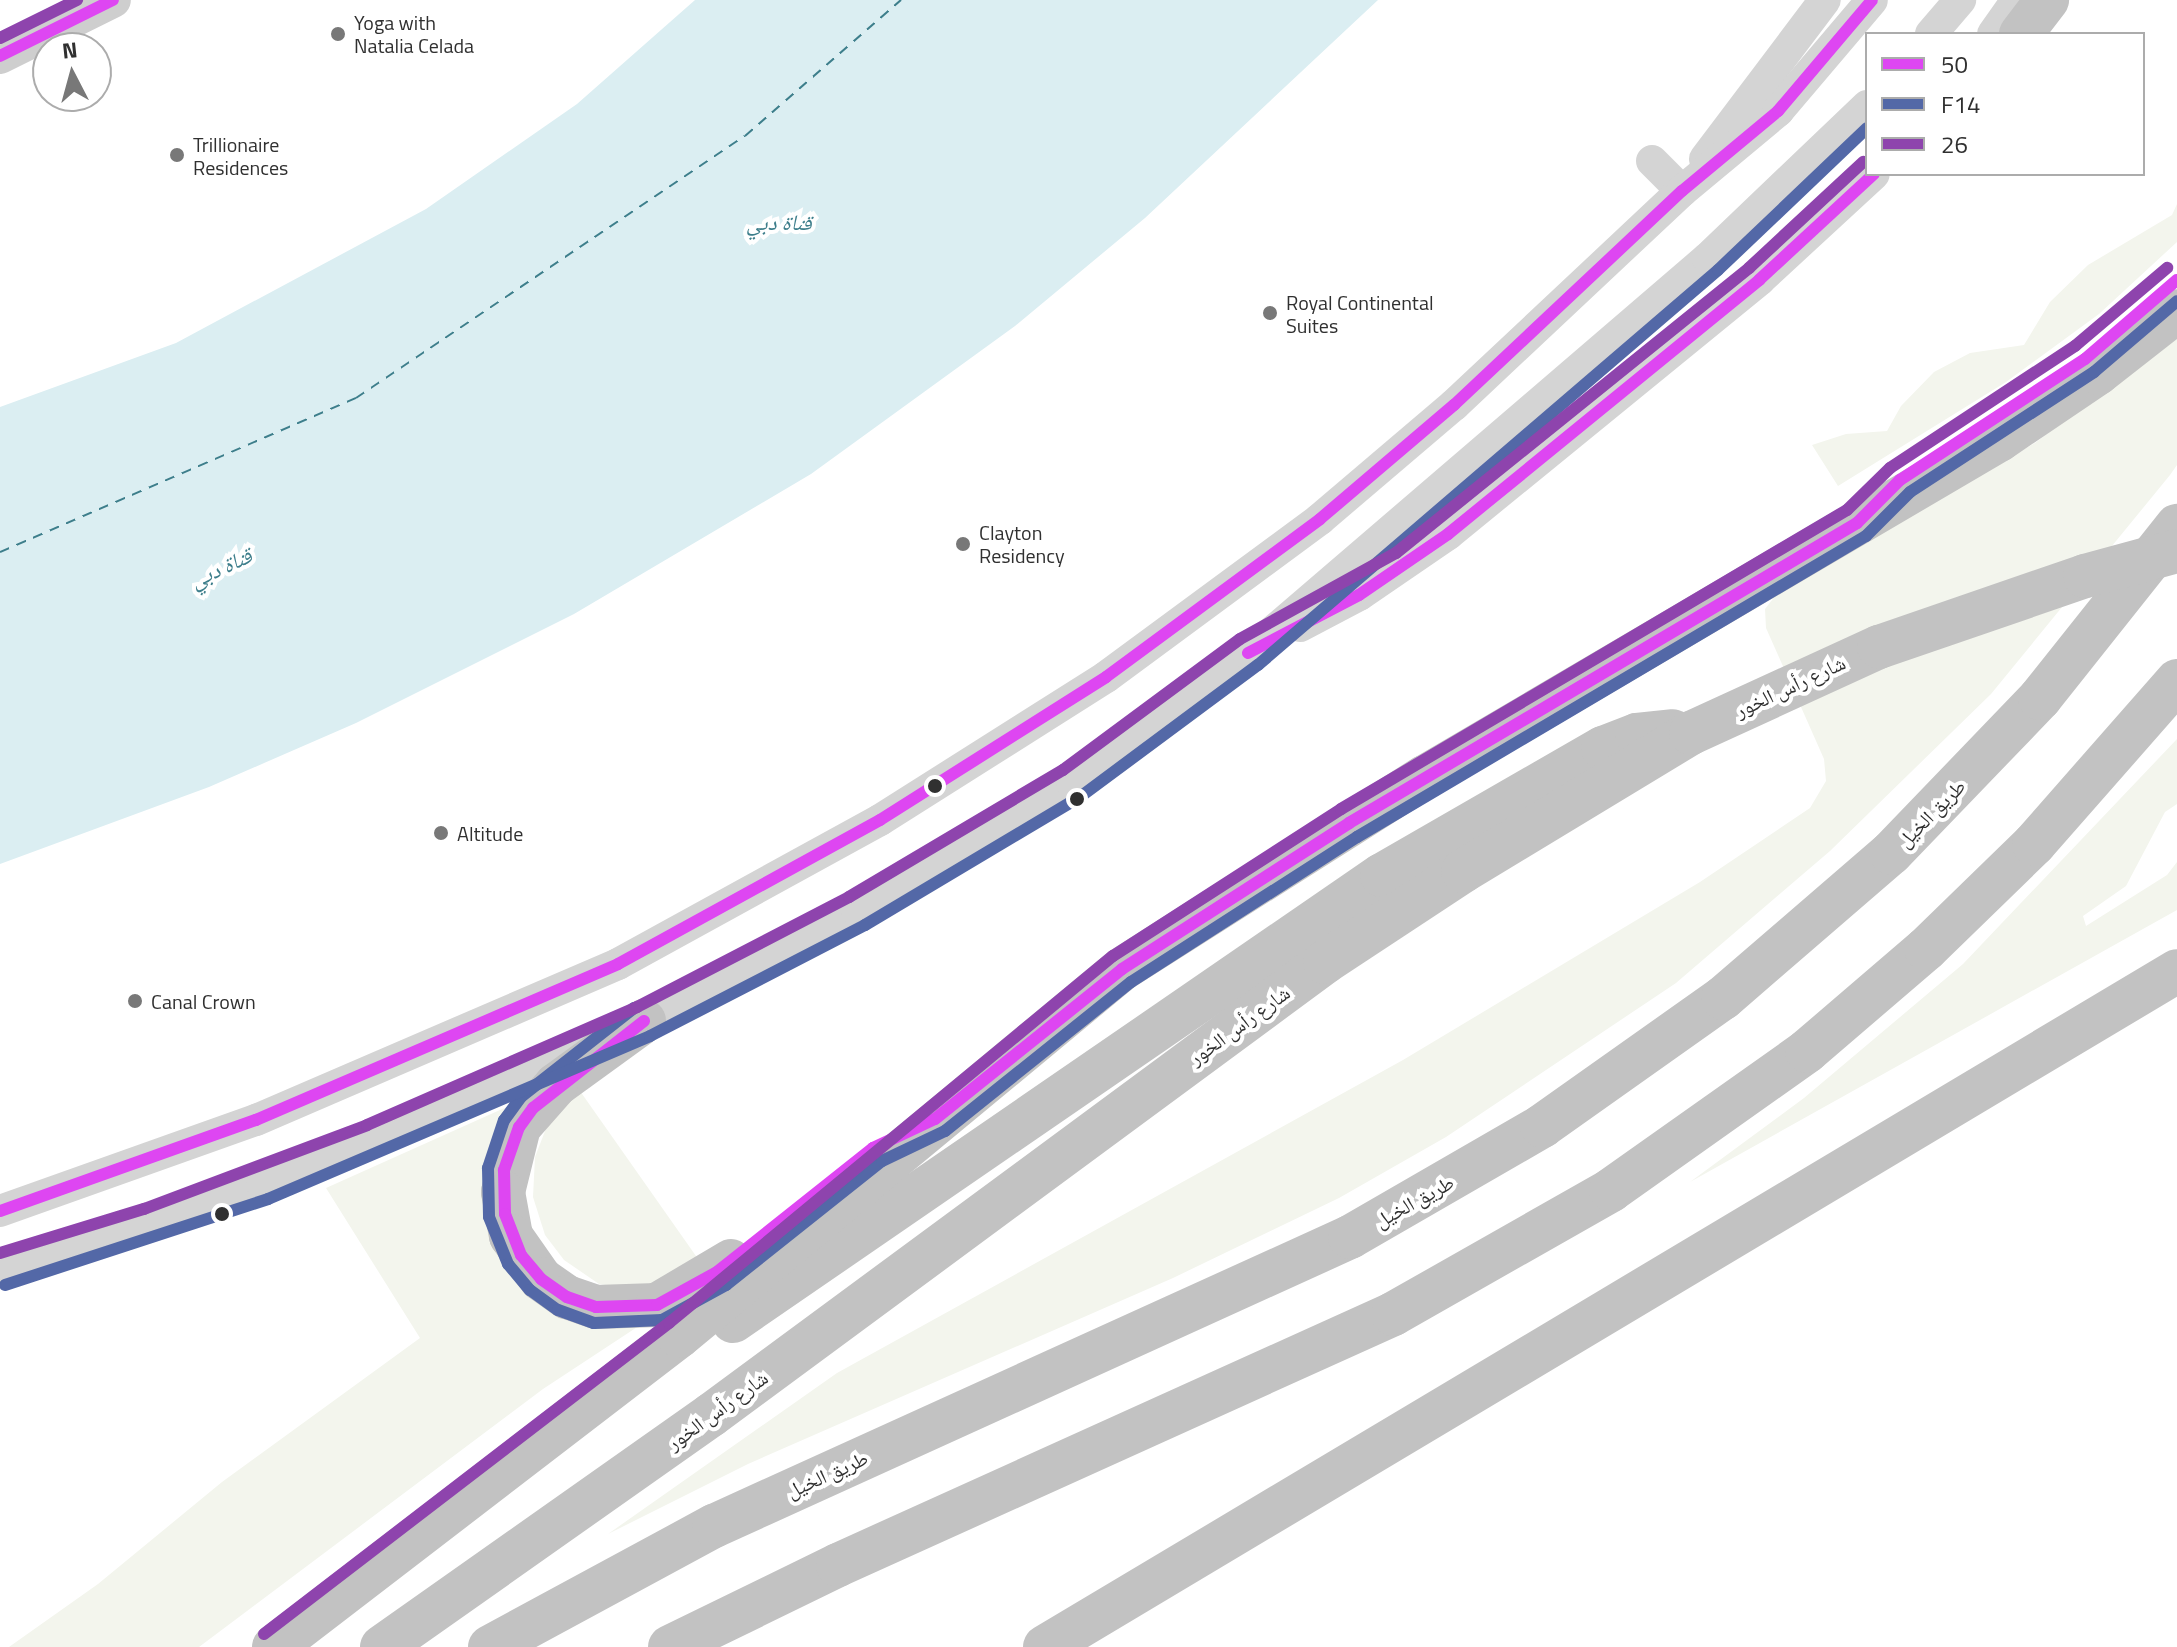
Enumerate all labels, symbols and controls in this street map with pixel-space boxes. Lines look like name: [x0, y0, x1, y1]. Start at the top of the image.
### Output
place label: Yoga with Natalia Celada: [354, 10, 474, 57]
marker: Yoga with Natalia Celada: [329, 25, 347, 43]
north arrow: [32, 32, 112, 112]
text: N: [60, 32, 79, 68]
legend: [1865, 32, 2145, 176]
text: 50: [1941, 46, 1968, 82]
text: F14: [1941, 86, 1981, 122]
text: 26: [1941, 126, 1968, 162]
place label: Trillionaire Residences: [193, 132, 288, 179]
marker: Trillionaire Residences: [168, 146, 186, 164]
water label: قناة دبي: [746, 210, 812, 236]
place label: Royal Continental Suites: [1286, 290, 1434, 337]
marker: Royal Continental Suites: [1261, 304, 1279, 322]
place label: Clayton Residency: [979, 520, 1065, 567]
marker: Clayton Residency: [954, 535, 972, 553]
water label: قناة دبي: [186, 542, 256, 594]
street label: شارع رأس الخور: [1731, 650, 1849, 722]
street label: طريق الخيل: [1892, 774, 1970, 852]
unlabelled marker: [927, 778, 943, 794]
unlabelled marker: [1069, 791, 1085, 807]
place label: Altitude: [457, 821, 523, 845]
marker: Altitude: [432, 824, 450, 842]
street label: شارع رأس الخور: [1184, 980, 1294, 1070]
place label: Canal Crown: [151, 989, 256, 1013]
marker: Canal Crown: [126, 992, 144, 1010]
street label: طريق الخيل: [1370, 1169, 1458, 1233]
unlabelled marker: [214, 1206, 230, 1222]
street label: شارع رأس الخور: [662, 1365, 772, 1455]
street label: طريق الخيل: [783, 1445, 871, 1503]

